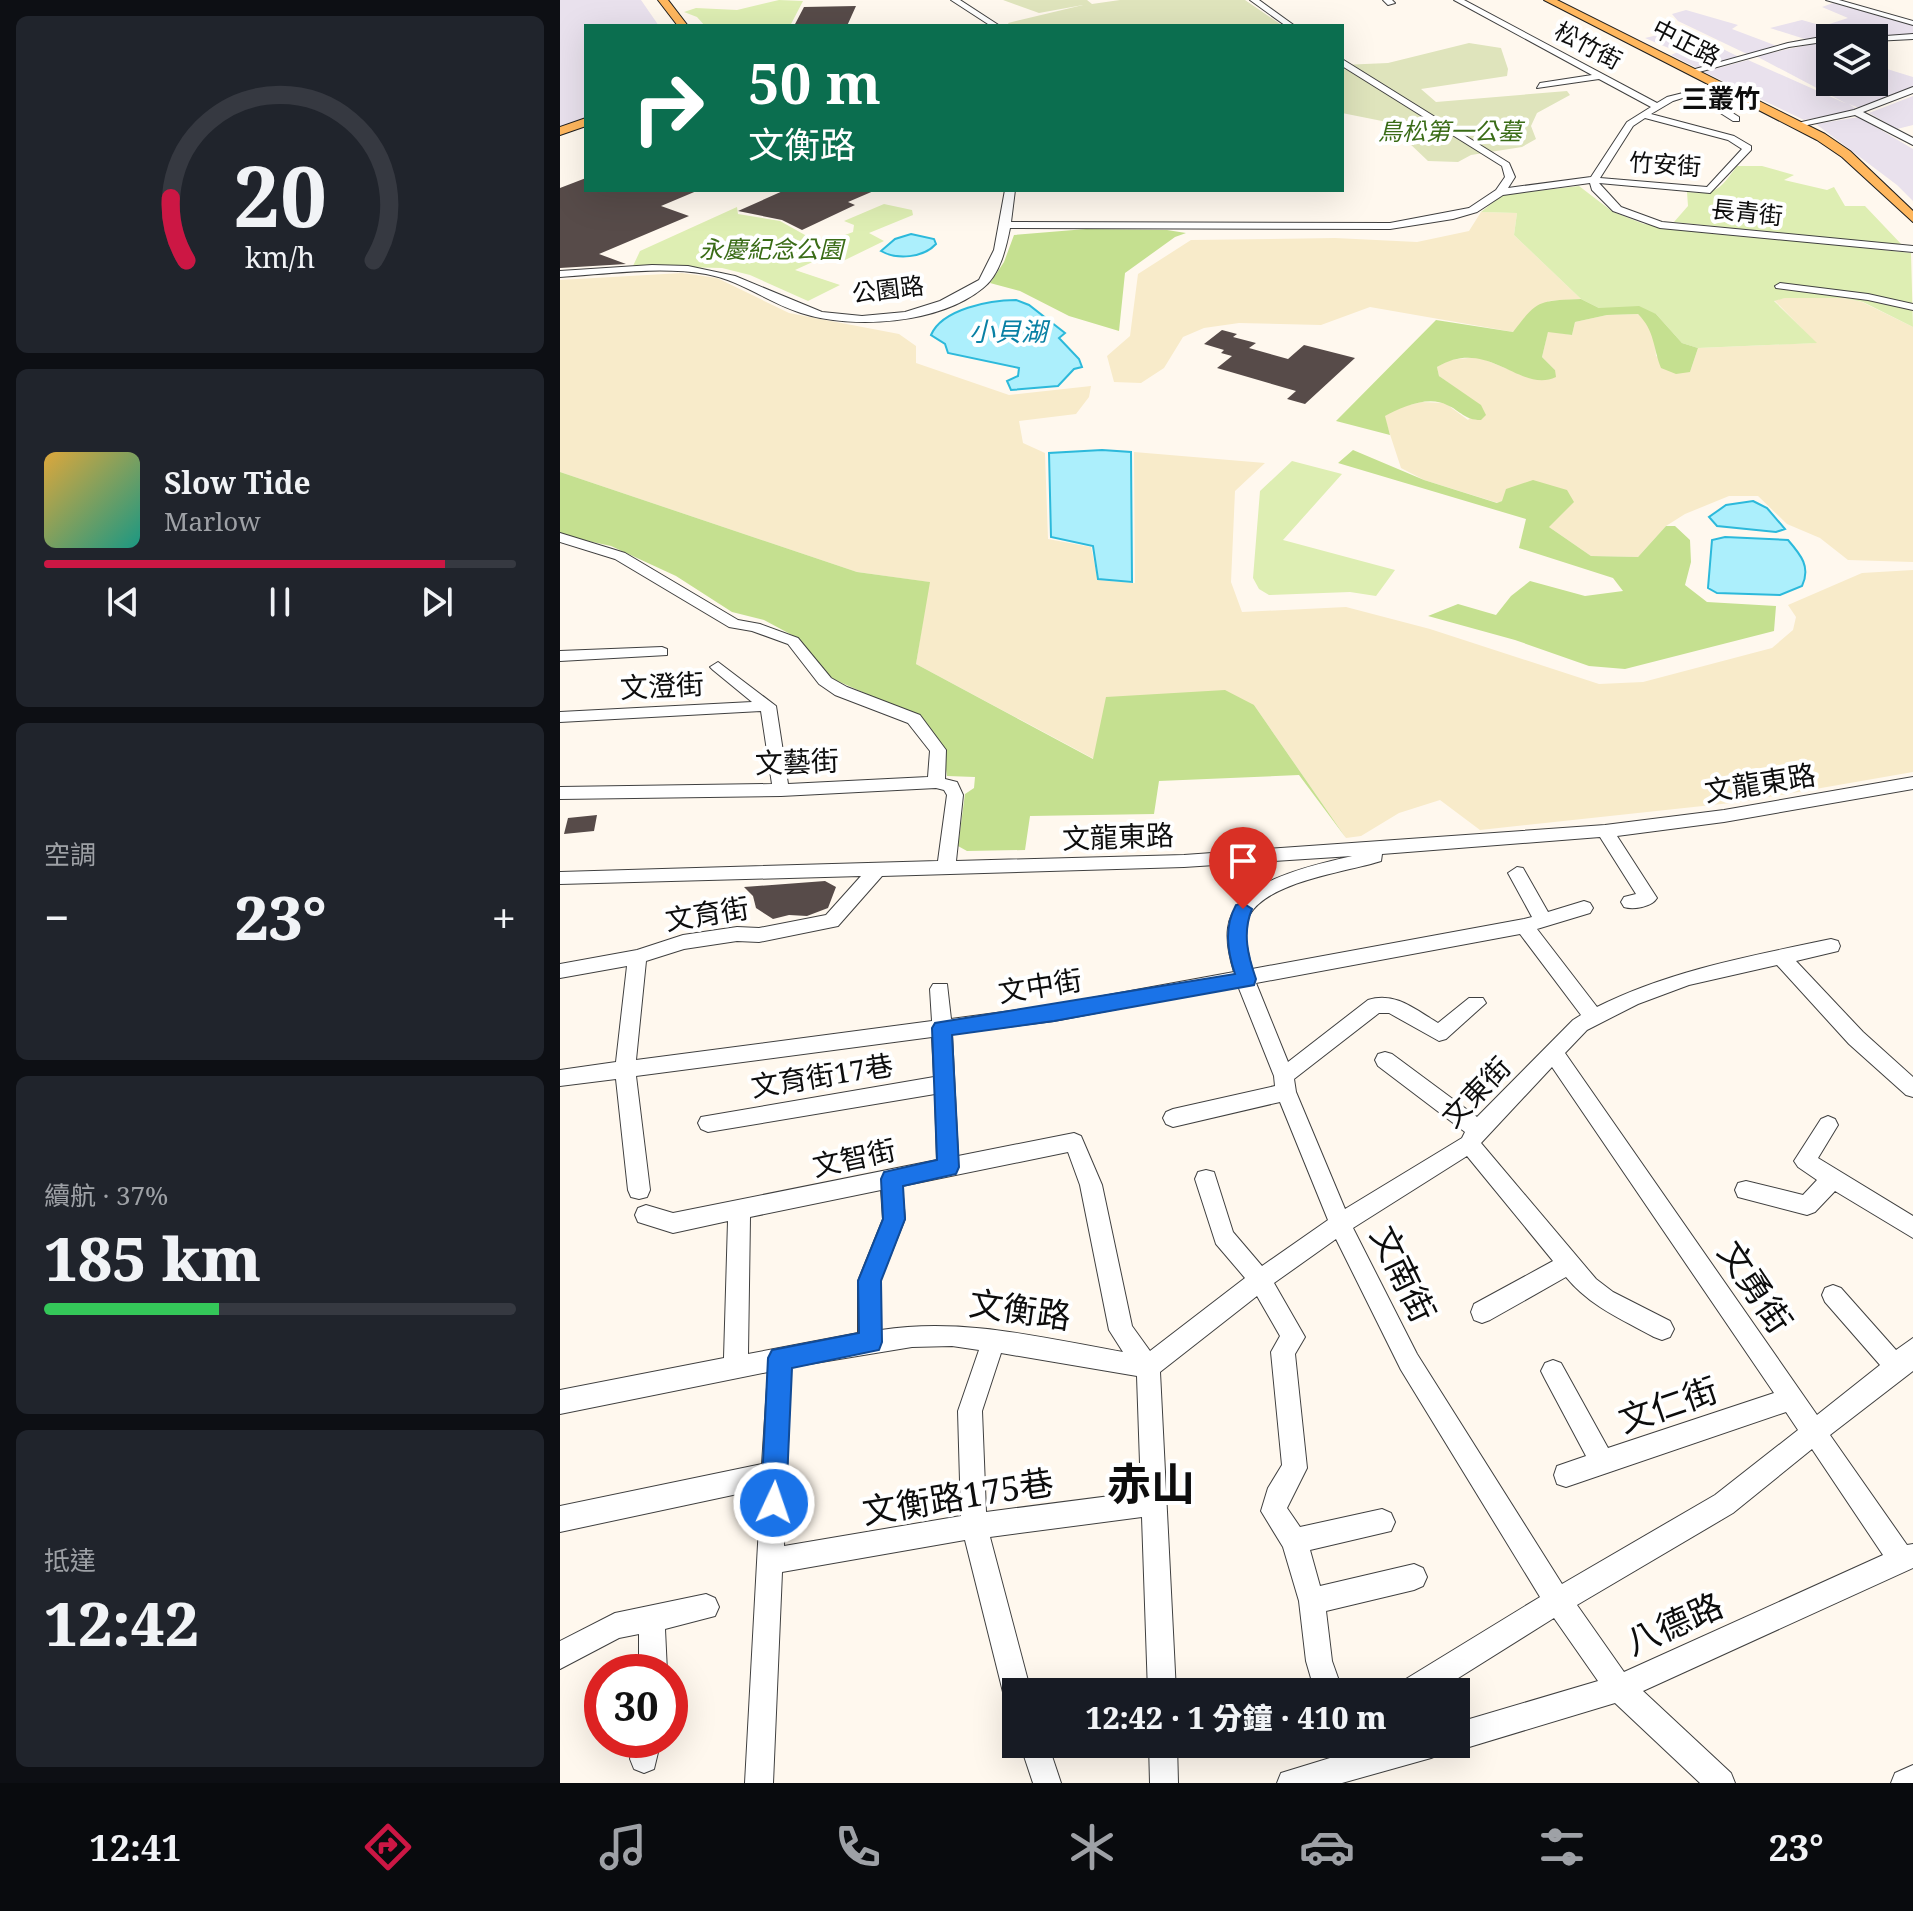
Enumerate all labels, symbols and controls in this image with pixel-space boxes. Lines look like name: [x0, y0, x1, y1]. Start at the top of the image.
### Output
street label: 中正路: [1647, 11, 1726, 73]
street label: 松竹街: [1549, 13, 1628, 76]
map controls: [1816, 24, 1888, 96]
button: layers: [1816, 24, 1888, 96]
text: 50 m: [748, 44, 881, 120]
icon: right: [616, 56, 720, 160]
district label: 三叢竹: [1682, 80, 1760, 116]
park label: 鳥松第一公墓: [1378, 114, 1526, 147]
text: 文衡路: [748, 120, 856, 169]
text: 20: [233, 137, 327, 250]
street label: 竹安街: [1628, 145, 1702, 182]
street label: 長青街: [1710, 191, 1785, 232]
park label: 永慶紀念公園: [699, 232, 846, 265]
text: km/h: [245, 237, 315, 276]
street label: 公園路: [850, 268, 926, 309]
water label: 小貝湖: [969, 313, 1051, 349]
text: Slow Tide: [164, 462, 311, 503]
text: Marlow: [164, 503, 261, 539]
icon: previous: [101, 580, 145, 624]
icon: pause: [258, 580, 302, 624]
icon: next: [415, 580, 459, 624]
street label: 文澄街: [619, 664, 705, 706]
street label: 文藝街: [754, 741, 840, 781]
street label: 文龍東路: [1702, 754, 1818, 810]
street label: 文龍東路: [1061, 815, 1175, 857]
pin: [1209, 827, 1277, 909]
text: 空調: [44, 836, 96, 872]
icon: arrive: [1221, 839, 1265, 883]
text: 23°: [234, 876, 326, 958]
text: −: [44, 887, 69, 947]
text: +: [491, 887, 516, 947]
street label: 文育街: [662, 888, 751, 938]
street label: 文中街: [995, 960, 1084, 1010]
street label: 文育街17巷: [748, 1045, 896, 1105]
street label: 文東街: [1432, 1048, 1518, 1135]
street label: 文智街: [809, 1130, 899, 1184]
text: 續航 · 37%: [44, 1177, 168, 1213]
text: 185 km: [44, 1217, 261, 1299]
street label: 文南街: [1361, 1218, 1447, 1329]
street label: 文勇街: [1708, 1231, 1803, 1342]
street label: 文衡路: [966, 1279, 1074, 1339]
street label: 文仁街: [1612, 1366, 1723, 1442]
district label: 赤山: [1107, 1453, 1195, 1513]
street label: 文衡路175巷: [859, 1458, 1057, 1534]
position arrow: [732, 1461, 816, 1545]
text: 抵達: [44, 1542, 96, 1578]
street label: 八德路: [1618, 1581, 1730, 1665]
text: 12:42: [44, 1582, 199, 1664]
speed limit sign: 30: [584, 1654, 688, 1758]
text: 12:42 · 1 分鐘 · 410 m: [1085, 1697, 1387, 1738]
icon: directions: [360, 1819, 416, 1875]
icon: music: [595, 1819, 651, 1875]
icon: phone: [830, 1819, 886, 1875]
icon: climate: [1064, 1819, 1120, 1875]
icon: car: [1299, 1819, 1355, 1875]
icon: filters: [1534, 1819, 1590, 1875]
text: 12:41: [89, 1823, 182, 1872]
text: 23°: [1768, 1823, 1824, 1872]

